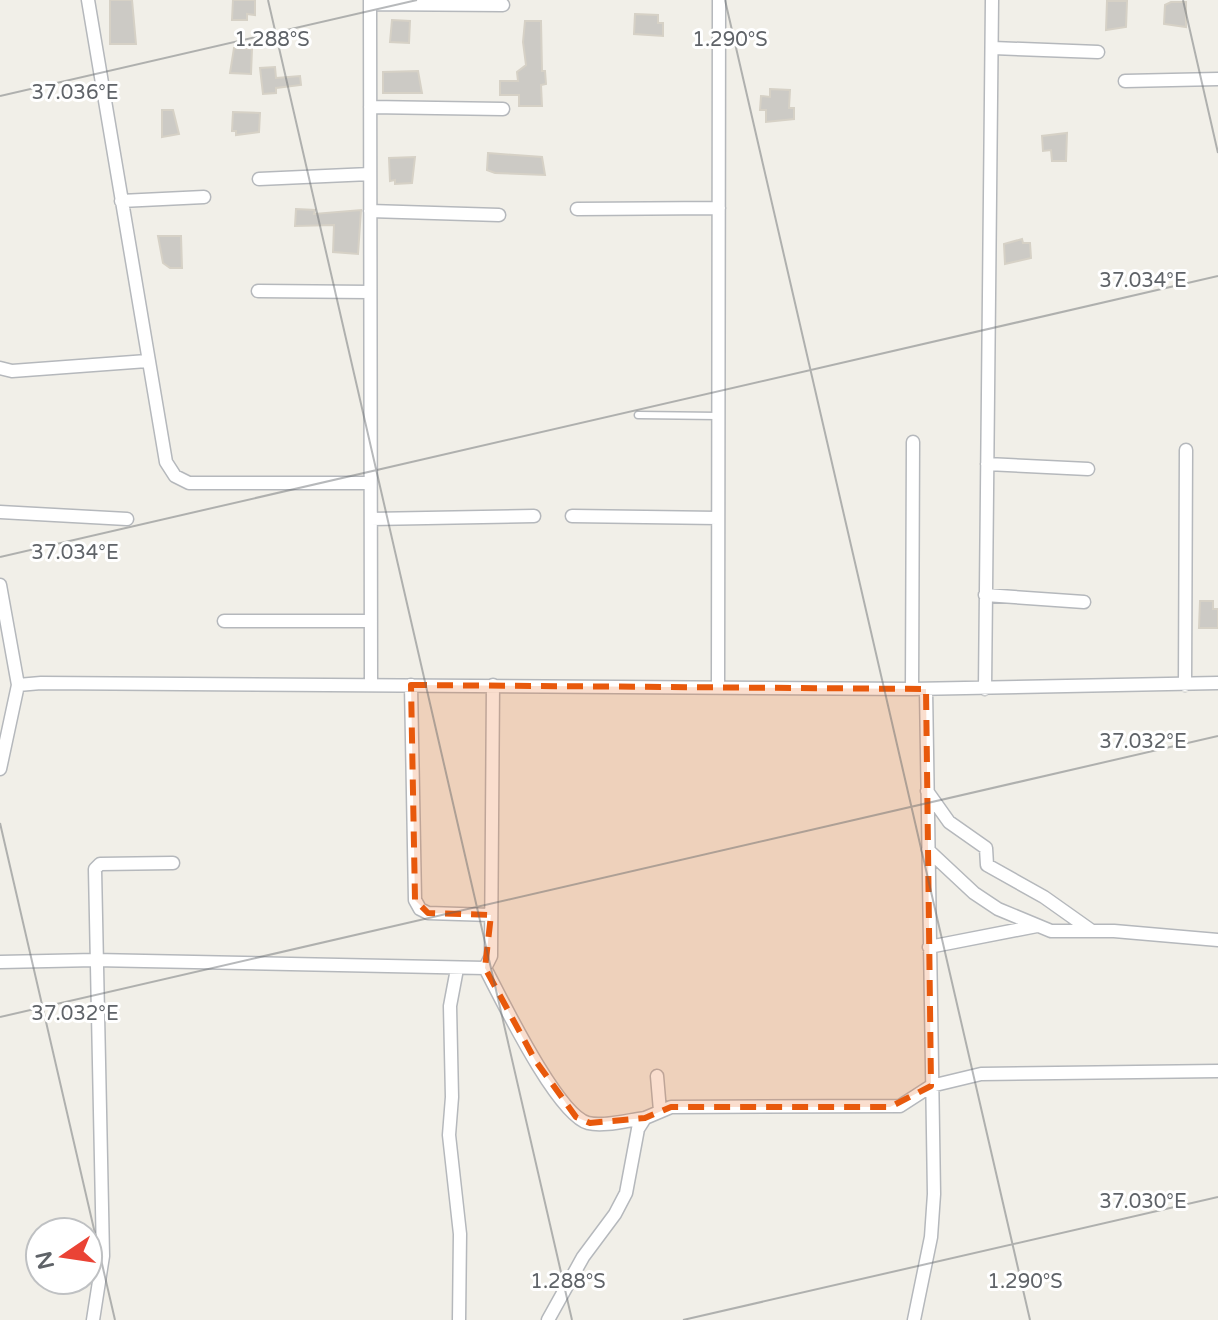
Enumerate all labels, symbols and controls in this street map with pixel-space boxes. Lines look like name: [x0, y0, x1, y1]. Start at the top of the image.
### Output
text: 1.288°S: [234, 28, 310, 52]
text: 1.290°S: [692, 28, 768, 52]
text: 37.036°E: [31, 81, 119, 105]
text: 37.034°E: [1099, 269, 1187, 293]
text: 37.034°E: [31, 541, 119, 565]
text: 37.032°E: [1099, 730, 1187, 754]
text: 37.032°E: [31, 1002, 119, 1026]
text: 37.030°E: [1099, 1190, 1187, 1214]
north arrow: [24, 1216, 104, 1296]
text: N: [31, 1249, 60, 1272]
text: 1.288°S: [530, 1270, 606, 1294]
text: 1.290°S: [987, 1270, 1063, 1294]

